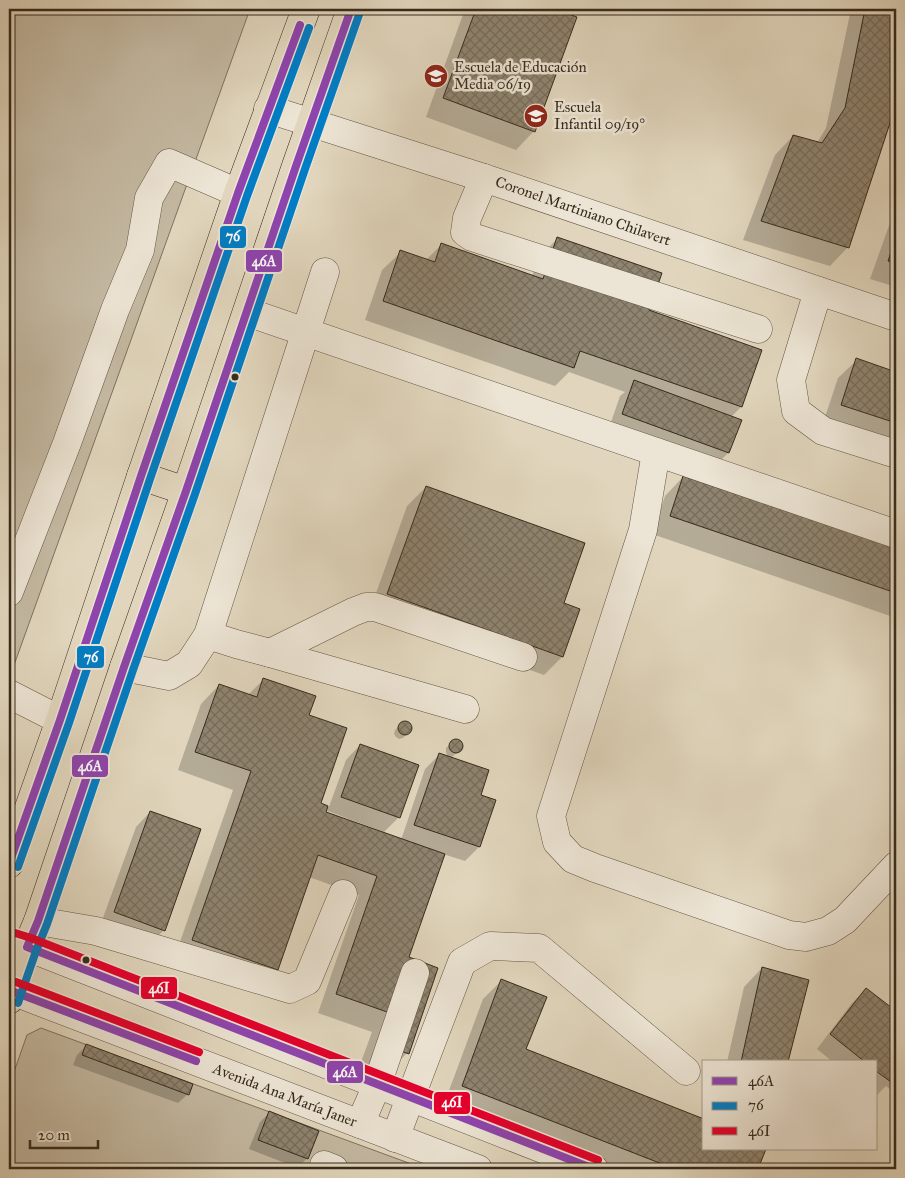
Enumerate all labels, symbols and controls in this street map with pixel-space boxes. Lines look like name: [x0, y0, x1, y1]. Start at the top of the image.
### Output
place label: Escuela de Educación Media 06/19: [454, 58, 587, 93]
school or university icon: Escuela de Educación Media 06/19: [423, 63, 449, 89]
place label: Escuela Infantil 09/19°: [554, 98, 645, 133]
school or university icon: Escuela Infantil 09/19°: [523, 103, 549, 129]
street label: Coronel Martiniano Chilavert: [493, 172, 674, 250]
line badge: 76: [219, 225, 247, 249]
text: 76: [226, 228, 241, 245]
line badge: 46A: [245, 249, 283, 273]
text: 46A: [252, 253, 277, 271]
unlabelled marker: [230, 372, 240, 382]
line badge: 76: [76, 645, 105, 669]
text: 76: [84, 649, 99, 666]
line badge: 46A: [71, 754, 109, 778]
text: 46A: [78, 758, 103, 776]
unlabelled marker: [81, 955, 91, 965]
line badge: 46I: [140, 976, 178, 1000]
text: 46I: [149, 980, 169, 998]
street label: Avenida Ana María Janer: [209, 1059, 360, 1132]
line badge: 46A: [326, 1060, 364, 1084]
legend: [702, 1060, 878, 1150]
text: 46A: [333, 1064, 358, 1082]
text: 46A: [748, 1072, 774, 1090]
line badge: 46I: [433, 1091, 471, 1115]
text: 46I: [442, 1094, 462, 1112]
text: 76: [748, 1096, 765, 1114]
scale bar: [30, 1118, 98, 1150]
text: 46I: [748, 1122, 770, 1140]
text: 20 m: [38, 1126, 70, 1144]

